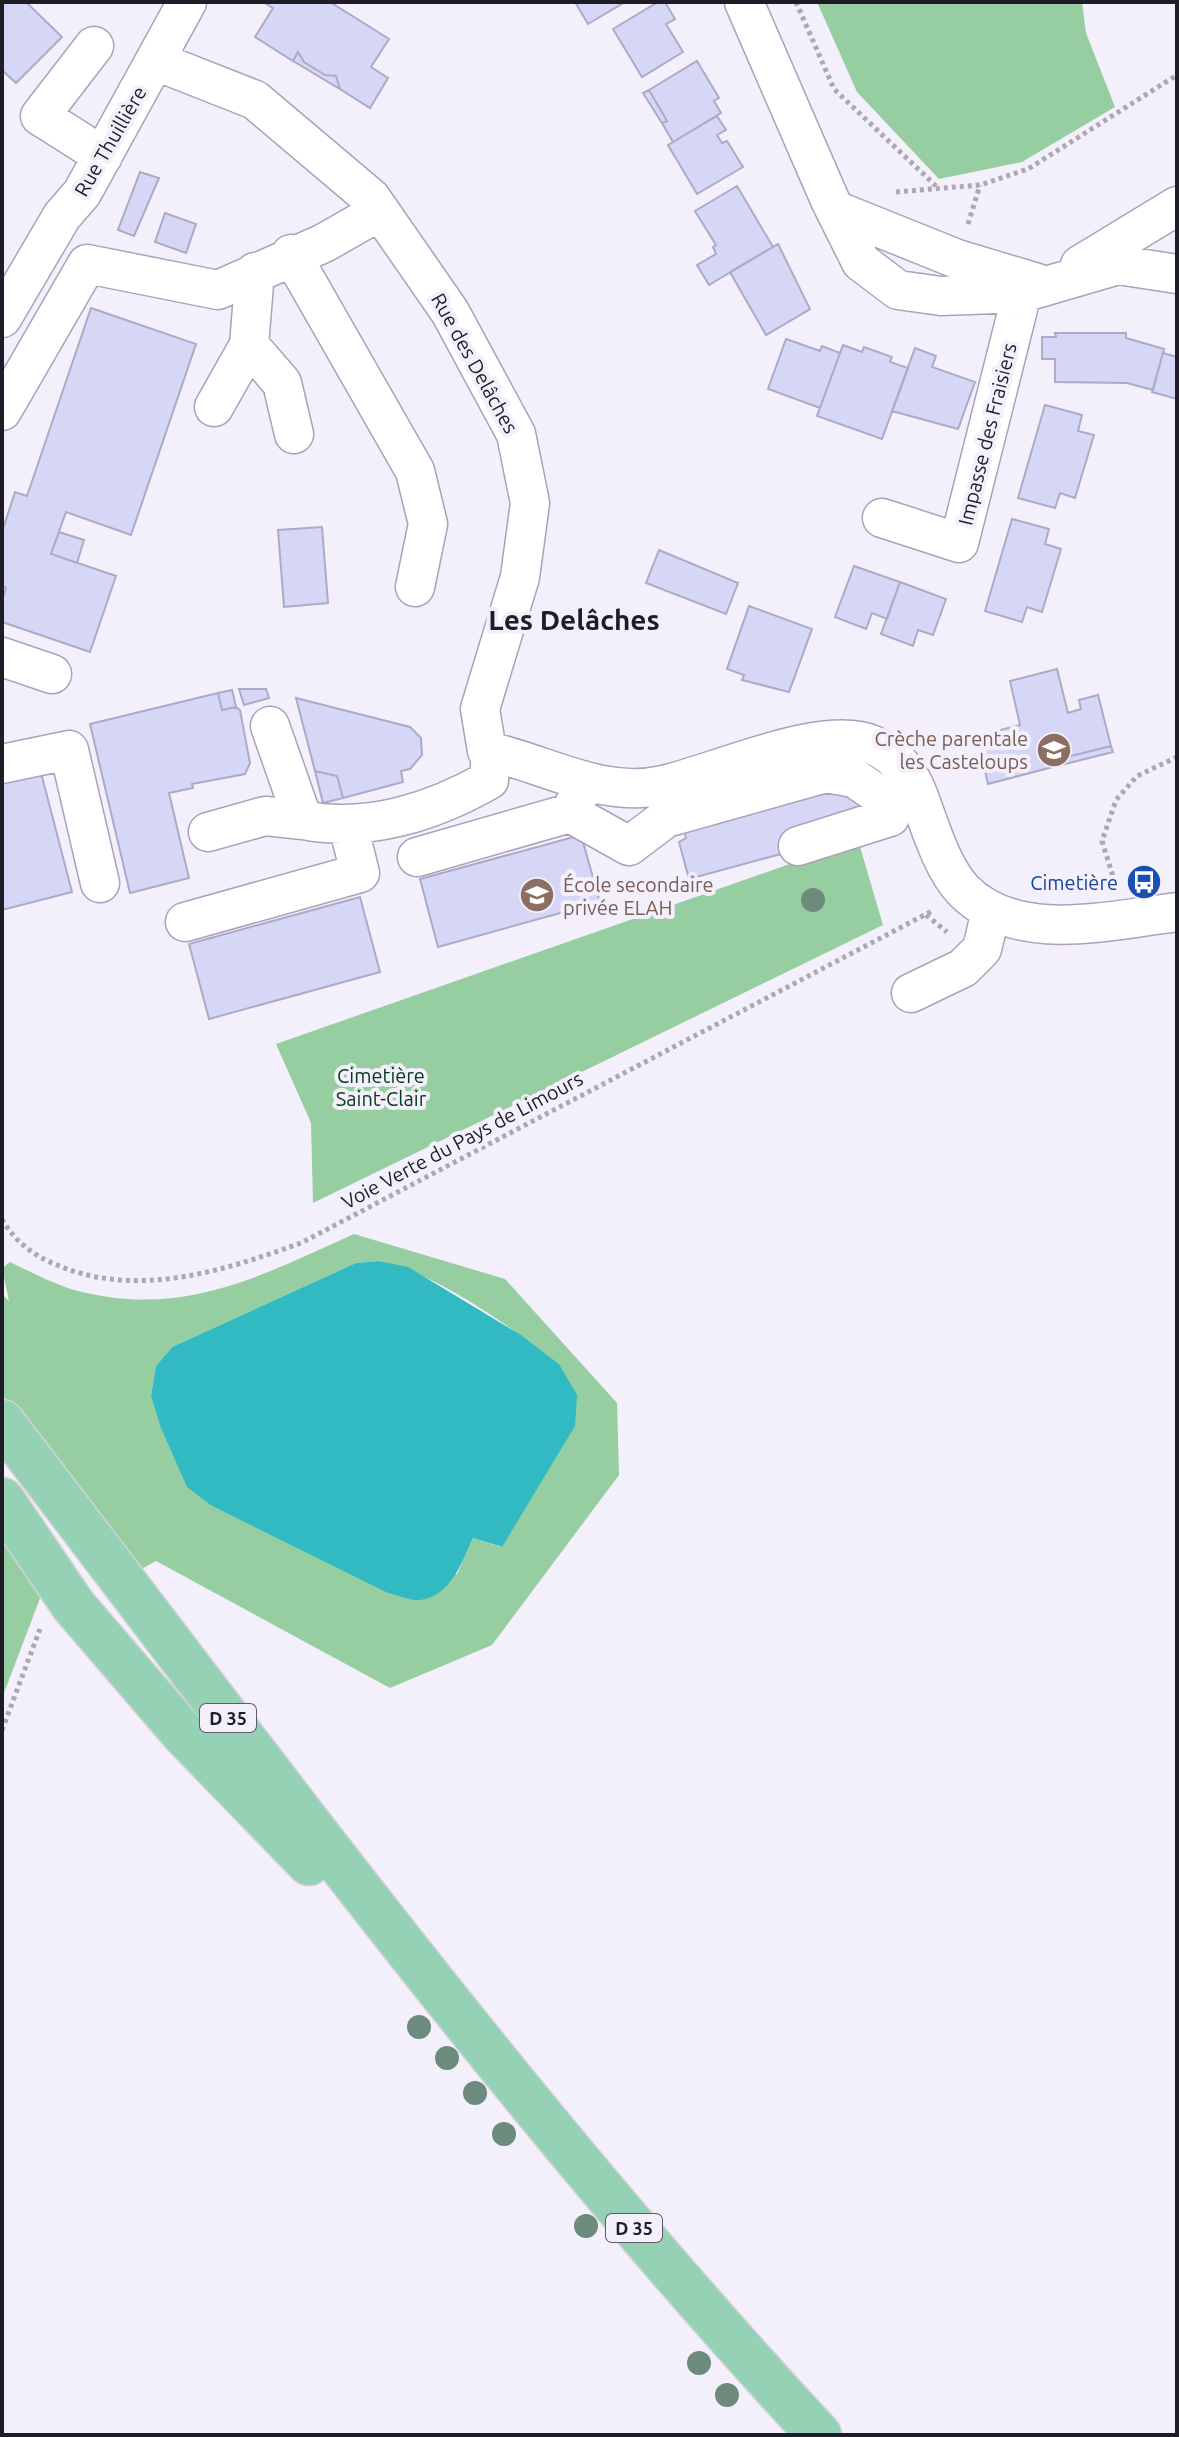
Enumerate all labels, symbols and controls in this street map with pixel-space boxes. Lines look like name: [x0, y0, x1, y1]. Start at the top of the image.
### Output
street label: Rue Thuillière: [69, 82, 151, 200]
street label: Rue des Delâches: [427, 289, 523, 437]
street label: Impasse des Fraisiers: [953, 340, 1021, 528]
district label: Les Delâches: [488, 604, 660, 635]
place label: Crèche parentale les Casteloups: [874, 727, 1028, 773]
school or university icon: Crèche parentale les Casteloups: [1035, 731, 1073, 769]
bus stop icon: Cimetière: [1125, 863, 1163, 901]
place label: Cimetière: [1030, 871, 1118, 894]
place label: École secondaire privée ELAH: [563, 873, 714, 919]
school or university icon: École secondaire privée ELAH: [518, 876, 556, 914]
park label: Cimetière Saint-Clair: [336, 1064, 427, 1110]
street label: Voie Verte du Pays de Limours: [337, 1067, 587, 1213]
road number: D 35: [200, 1704, 256, 1732]
road number: D 35: [606, 2214, 662, 2242]

